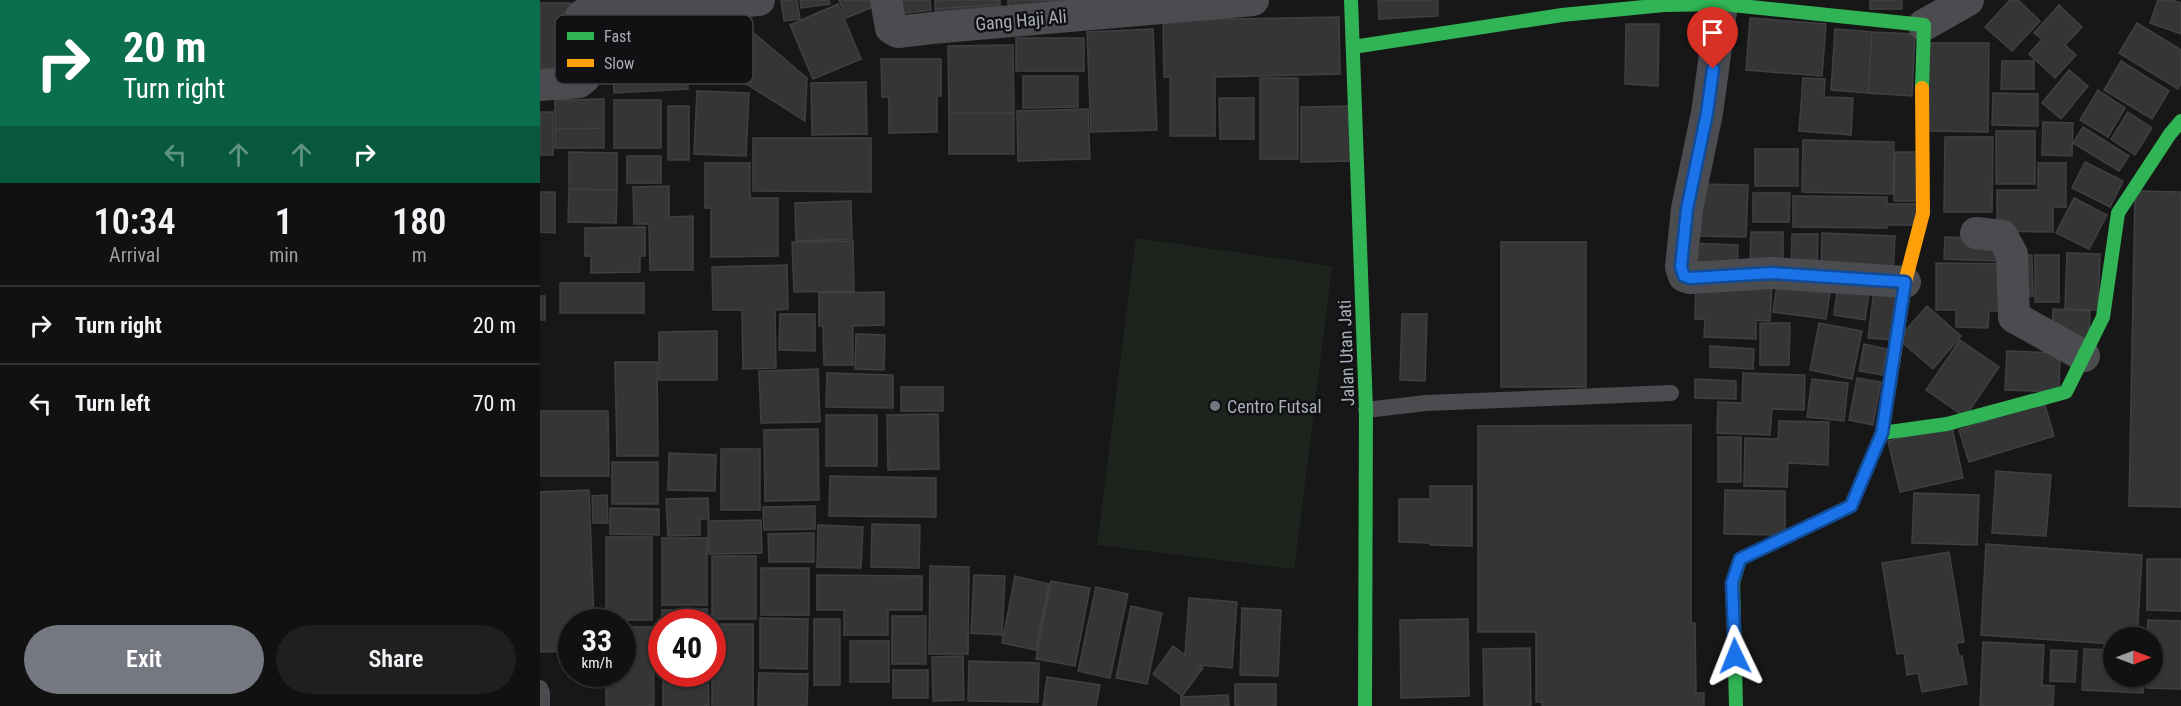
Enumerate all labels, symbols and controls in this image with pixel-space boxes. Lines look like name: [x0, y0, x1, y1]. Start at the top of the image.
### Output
street label: Gang Haji Ali: [974, 6, 1068, 34]
pin: [1687, 7, 1738, 69]
legend: [555, 15, 753, 84]
icon: arrive: [1696, 16, 1729, 49]
text: 20 m: [123, 23, 206, 72]
icon: right: [24, 24, 102, 102]
text: Fast: [604, 27, 631, 46]
text: Slow: [604, 54, 634, 73]
text: Turn right: [123, 73, 225, 105]
icon: left: [159, 138, 192, 171]
icon: ahead: [222, 138, 255, 171]
icon: ahead: [285, 138, 318, 171]
icon: right: [348, 138, 381, 171]
text: 10:34: [94, 201, 176, 243]
text: 1: [275, 201, 293, 243]
text: 180: [392, 201, 446, 243]
text: Arrival: [109, 243, 160, 267]
text: min: [269, 243, 298, 267]
text: m: [412, 243, 427, 267]
street label: Jalan Utan Jati: [1334, 299, 1358, 407]
icon: right: [24, 309, 57, 342]
text: Turn right: [75, 313, 162, 338]
text: 20 m: [473, 313, 516, 338]
icon: left: [24, 387, 57, 420]
text: Turn left: [75, 391, 150, 416]
text: 70 m: [473, 391, 516, 416]
place label: Centro Futsal: [1227, 396, 1322, 417]
marker: Centro Futsal: [1208, 399, 1222, 413]
speed limit sign: 40: [648, 609, 726, 687]
text: 33: [582, 623, 612, 658]
position arrow: [1703, 624, 1767, 688]
button: Exit: [24, 625, 264, 694]
button: Share: [276, 625, 516, 694]
north arrow: [2103, 627, 2163, 687]
map controls: [2103, 627, 2163, 687]
text: km/h: [582, 654, 612, 672]

